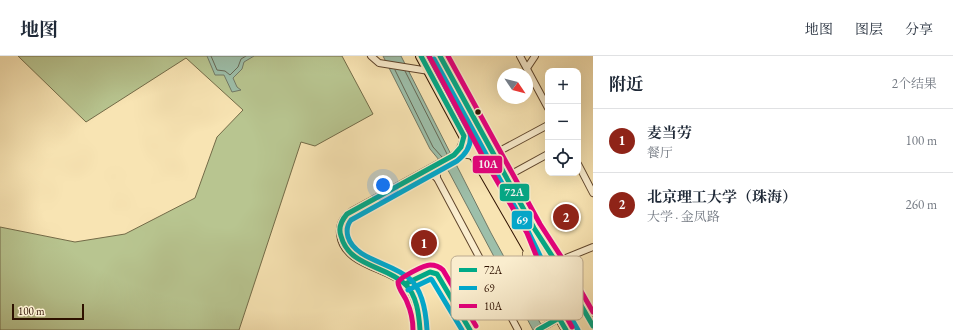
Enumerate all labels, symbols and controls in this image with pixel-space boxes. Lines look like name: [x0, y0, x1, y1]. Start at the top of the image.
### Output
text: 地图: [20, 17, 58, 42]
text: 地图: [805, 20, 833, 38]
text: 图层: [855, 20, 883, 38]
text: 分享: [905, 20, 933, 38]
north arrow: [497, 68, 533, 104]
map controls: [545, 68, 581, 176]
button: +: [545, 68, 581, 104]
text: 附近: [609, 73, 643, 95]
text: 2个结果: [892, 75, 937, 92]
button: −: [545, 104, 581, 140]
unlabelled marker: [473, 107, 483, 117]
text: 麦当劳: [647, 123, 692, 142]
text: 1: [619, 132, 625, 149]
text: 100 m: [906, 132, 937, 149]
button: locate: [545, 140, 581, 176]
text: 餐厅: [647, 144, 673, 161]
line badge: 10A: [472, 155, 503, 174]
text: 10A: [478, 157, 498, 171]
your location: [373, 175, 393, 195]
line badge: 72A: [499, 183, 530, 202]
text: 72A: [504, 185, 524, 199]
text: 北京理工大学（珠海）: [647, 187, 797, 206]
text: 2: [619, 196, 625, 213]
text: 260 m: [906, 196, 937, 213]
pin: 2: [553, 202, 579, 232]
text: 大学 · 金凤路: [647, 208, 720, 225]
line badge: 69: [511, 210, 533, 230]
text: 69: [516, 213, 528, 227]
pin: 1: [411, 228, 437, 258]
legend: [451, 256, 583, 320]
text: 72A: [484, 263, 503, 277]
text: 69: [484, 281, 495, 295]
text: 10A: [484, 299, 503, 313]
scale bar: [12, 302, 84, 321]
text: 100 m: [18, 304, 45, 318]

